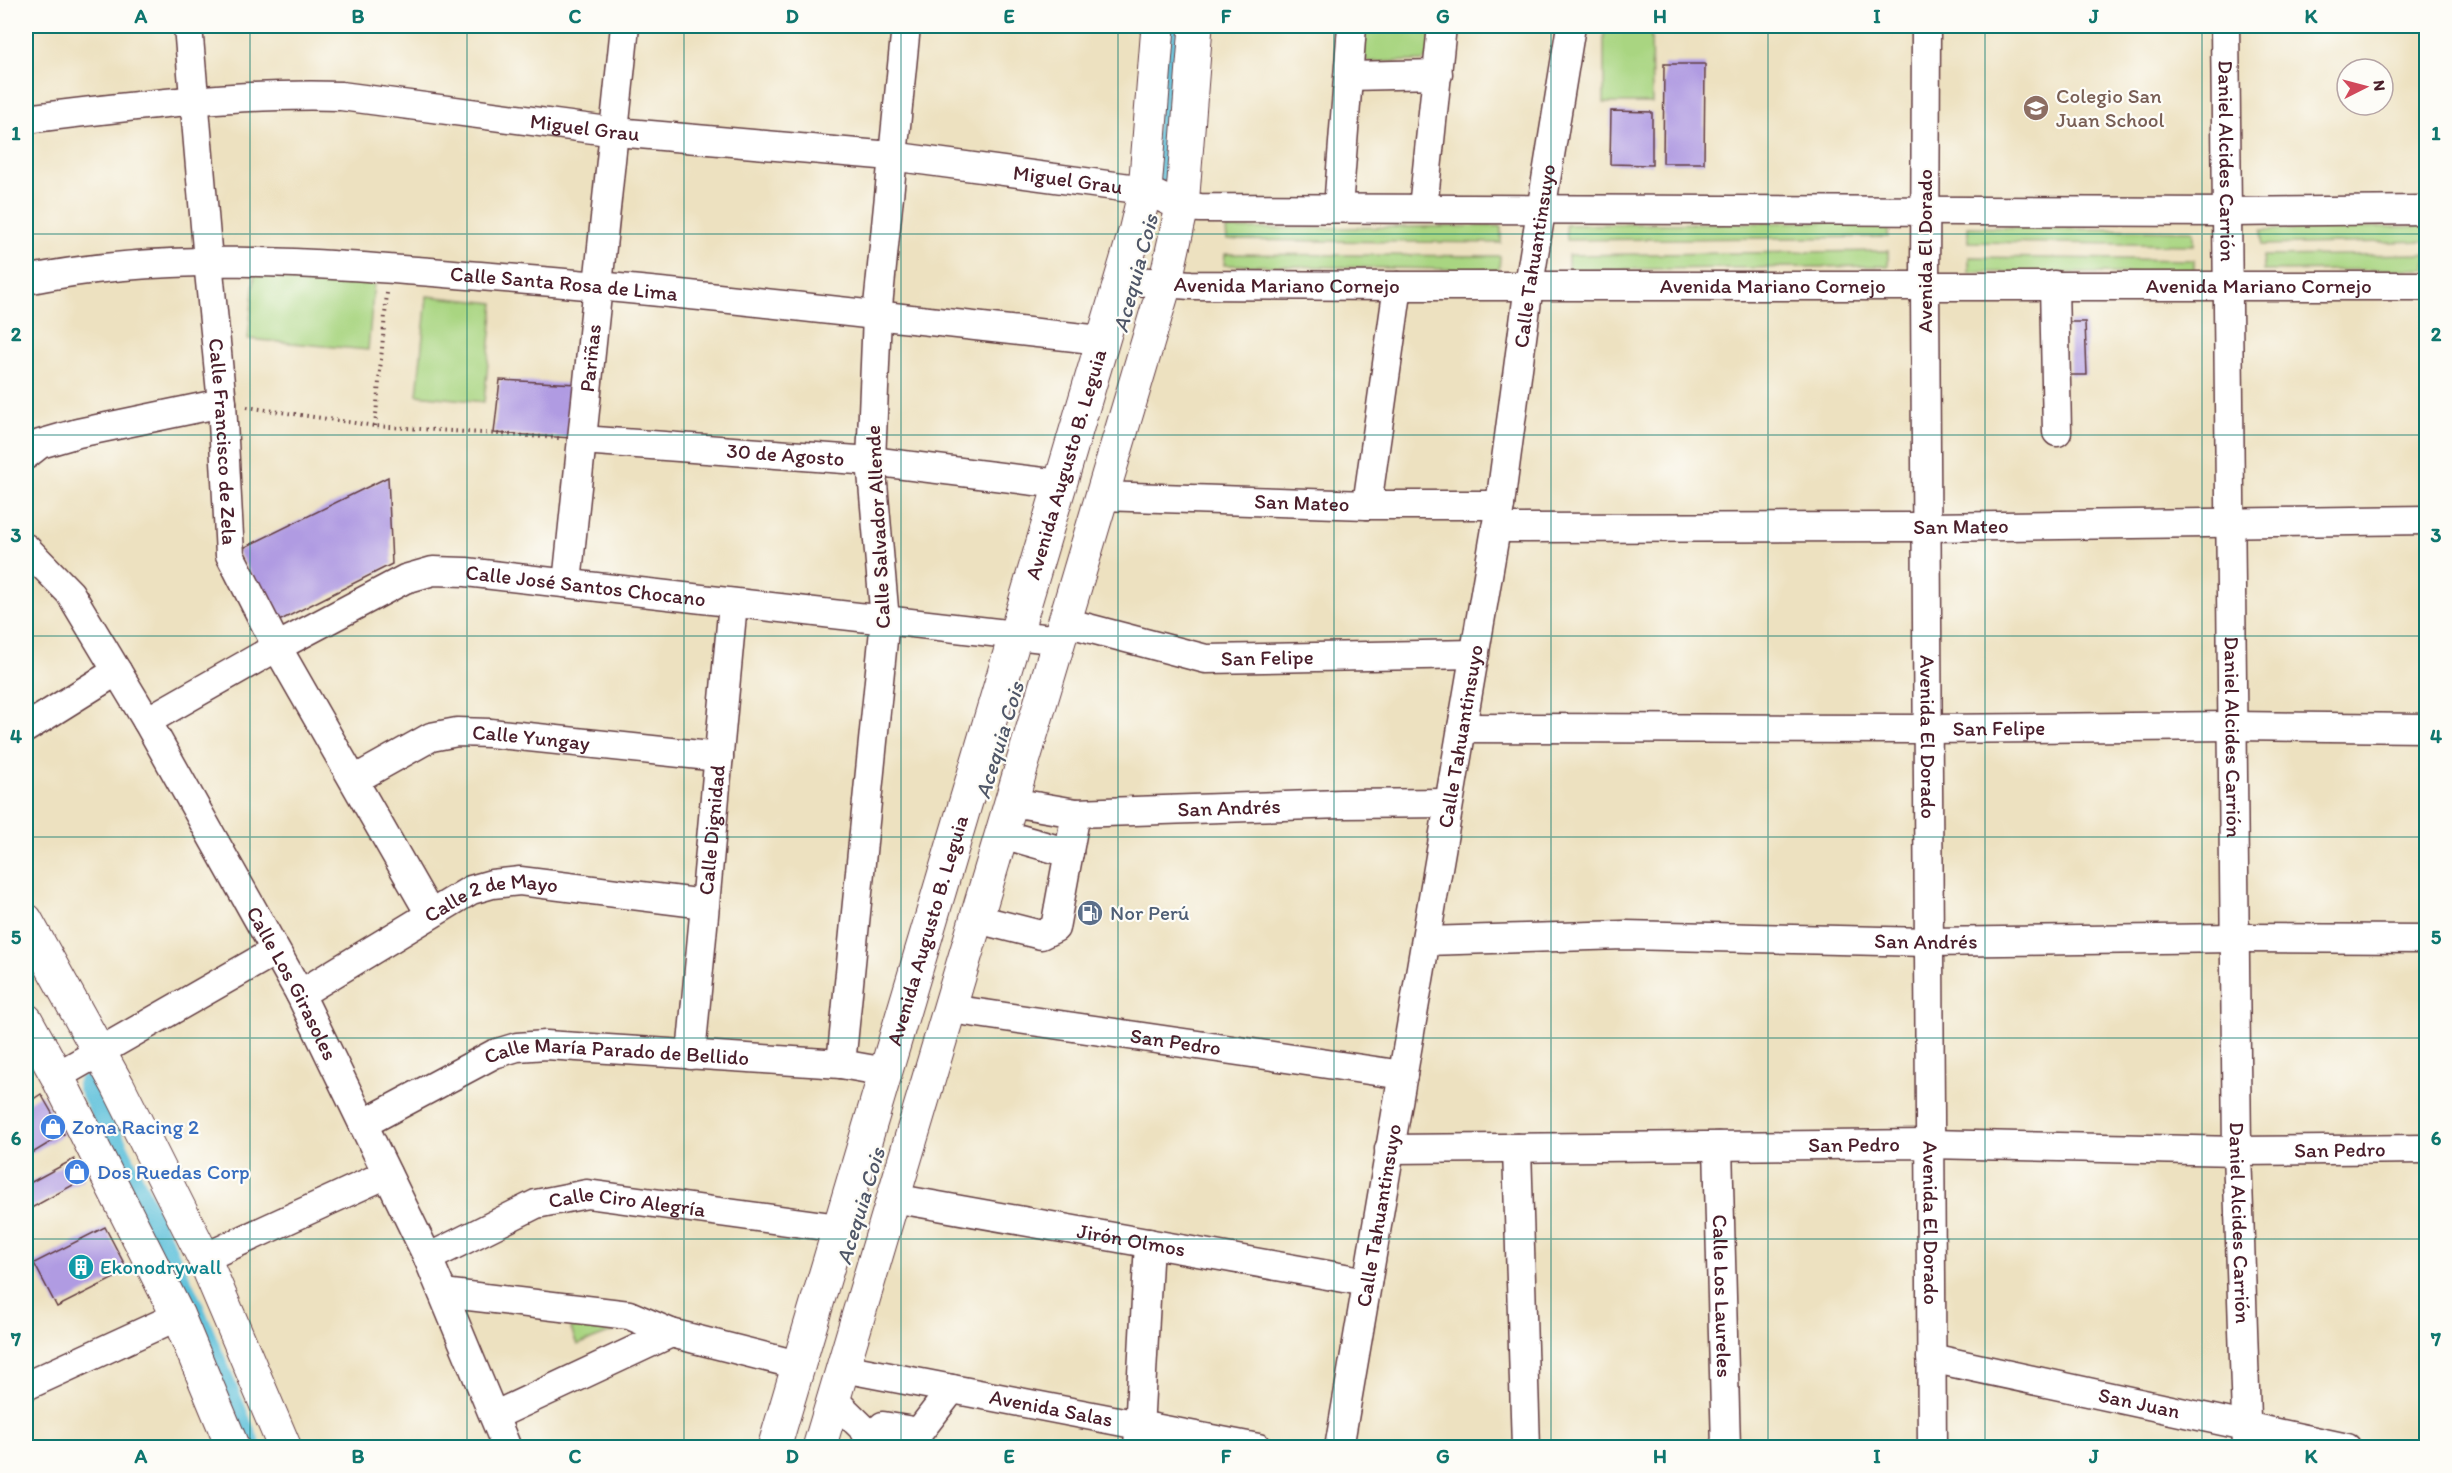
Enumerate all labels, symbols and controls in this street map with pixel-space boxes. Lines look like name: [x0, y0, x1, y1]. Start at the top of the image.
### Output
text: A: [134, 4, 148, 28]
text: B: [352, 4, 365, 28]
text: C: [569, 4, 582, 28]
text: D: [785, 4, 799, 28]
text: E: [1003, 4, 1015, 28]
text: F: [1221, 4, 1232, 28]
text: G: [1436, 4, 1450, 28]
text: H: [1653, 4, 1667, 28]
text: I: [1873, 4, 1881, 28]
text: J: [2088, 4, 2099, 28]
text: K: [2305, 4, 2319, 28]
north arrow: [2335, 57, 2395, 117]
street label: Daniel Alcides Carrión: [2213, 60, 2241, 262]
text: N: [2369, 79, 2389, 92]
place label: Colegio San Juan School: [2056, 83, 2165, 132]
school or university icon: Colegio San Juan School: [2021, 93, 2051, 123]
street label: Miguel Grau: [529, 108, 641, 146]
text: 1: [11, 121, 21, 145]
text: 1: [2431, 121, 2441, 145]
street label: Miguel Grau: [1012, 159, 1124, 199]
street label: Calle Tahuantinsuyo: [1508, 162, 1560, 349]
street label: Avenida El Dorado: [1912, 169, 1937, 333]
water label: Acequia Cois: [1107, 210, 1164, 335]
street label: Calle Santa Rosa de Lima: [449, 261, 679, 306]
street label: Avenida Mariano Cornejo: [1173, 271, 1400, 298]
street label: Avenida Mariano Cornejo: [1660, 273, 1886, 298]
street label: Avenida Mariano Cornejo: [2146, 273, 2372, 298]
text: 2: [11, 322, 22, 346]
text: 2: [2431, 322, 2442, 346]
street label: Pariñas: [574, 323, 606, 393]
street label: Calle Francisco de Zela: [204, 337, 242, 545]
street label: Avenida Augusto B. Leguia: [1020, 346, 1112, 582]
street label: Calle Salvador Allende: [860, 424, 895, 630]
street label: 30 de Agosto: [726, 438, 845, 471]
street label: San Mateo: [1254, 488, 1350, 516]
street label: San Mateo: [1913, 513, 2009, 539]
text: 3: [11, 523, 22, 547]
text: 3: [2431, 523, 2442, 547]
street label: Calle José Santos Chocano: [464, 559, 707, 611]
street label: Daniel Alcides Carrión: [2220, 636, 2247, 838]
street label: Calle Tahuantinsuyo: [1432, 643, 1488, 830]
street label: San Felipe: [1221, 644, 1314, 671]
street label: Avenida El Dorado: [1915, 655, 1941, 819]
water label: Acequia Cois: [969, 677, 1030, 802]
street label: San Felipe: [1953, 715, 2045, 741]
street label: Calle Yungay: [472, 719, 591, 755]
text: 4: [10, 724, 22, 748]
text: 4: [2430, 724, 2442, 748]
street label: Calle Dignidad: [693, 763, 730, 896]
street label: San Andrés: [1177, 793, 1281, 822]
street label: Avenida Augusto B. Leguia: [881, 812, 973, 1048]
street label: Calle 2 de Mayo: [419, 867, 560, 928]
fuel station icon: Nor Perú: [1075, 898, 1105, 928]
place label: Nor Perú: [1110, 900, 1190, 925]
street label: Calle Los Girasoles: [241, 902, 343, 1064]
text: 5: [11, 925, 22, 949]
text: 5: [2431, 925, 2442, 949]
street label: San Andrés: [1874, 928, 1978, 954]
street label: San Pedro: [1129, 1022, 1223, 1060]
street label: Calle María Parado de Bellido: [479, 1032, 750, 1070]
shop icon: Zona Racing 2: [38, 1112, 68, 1142]
place label: Zona Racing 2: [72, 1114, 199, 1139]
street label: Calle Tahuantinsuyo: [1350, 1122, 1406, 1309]
street label: Daniel Alcides Carrión: [2225, 1122, 2256, 1324]
text: 6: [11, 1126, 22, 1150]
text: 6: [2431, 1126, 2442, 1150]
street label: San Pedro: [1808, 1131, 1900, 1157]
street label: San Pedro: [2294, 1136, 2386, 1162]
street label: Avenida El Dorado: [1918, 1141, 1944, 1305]
water label: Acequia Cois: [830, 1143, 891, 1268]
shop icon: Dos Ruedas Corp: [62, 1157, 92, 1187]
place label: Dos Ruedas Corp: [97, 1159, 250, 1184]
street label: Calle Ciro Alegría: [546, 1181, 707, 1222]
street label: Calle Los Laureles: [1708, 1214, 1737, 1378]
street label: Jirón Olmos: [1075, 1218, 1188, 1262]
building icon: Ekonodrywall: [66, 1252, 96, 1282]
place label: Ekonodrywall: [100, 1254, 222, 1279]
text: 7: [10, 1327, 21, 1351]
text: 7: [2430, 1327, 2441, 1351]
street label: San Juan: [2096, 1382, 2182, 1424]
street label: Avenida Salas: [988, 1384, 1115, 1432]
text: A: [134, 1444, 148, 1468]
text: B: [352, 1444, 365, 1468]
text: C: [569, 1444, 582, 1468]
text: D: [785, 1444, 799, 1468]
text: E: [1003, 1444, 1015, 1468]
text: F: [1221, 1444, 1232, 1468]
text: G: [1436, 1444, 1450, 1468]
text: H: [1653, 1444, 1667, 1468]
text: I: [1873, 1444, 1881, 1468]
text: J: [2088, 1444, 2099, 1468]
text: K: [2305, 1444, 2319, 1468]

